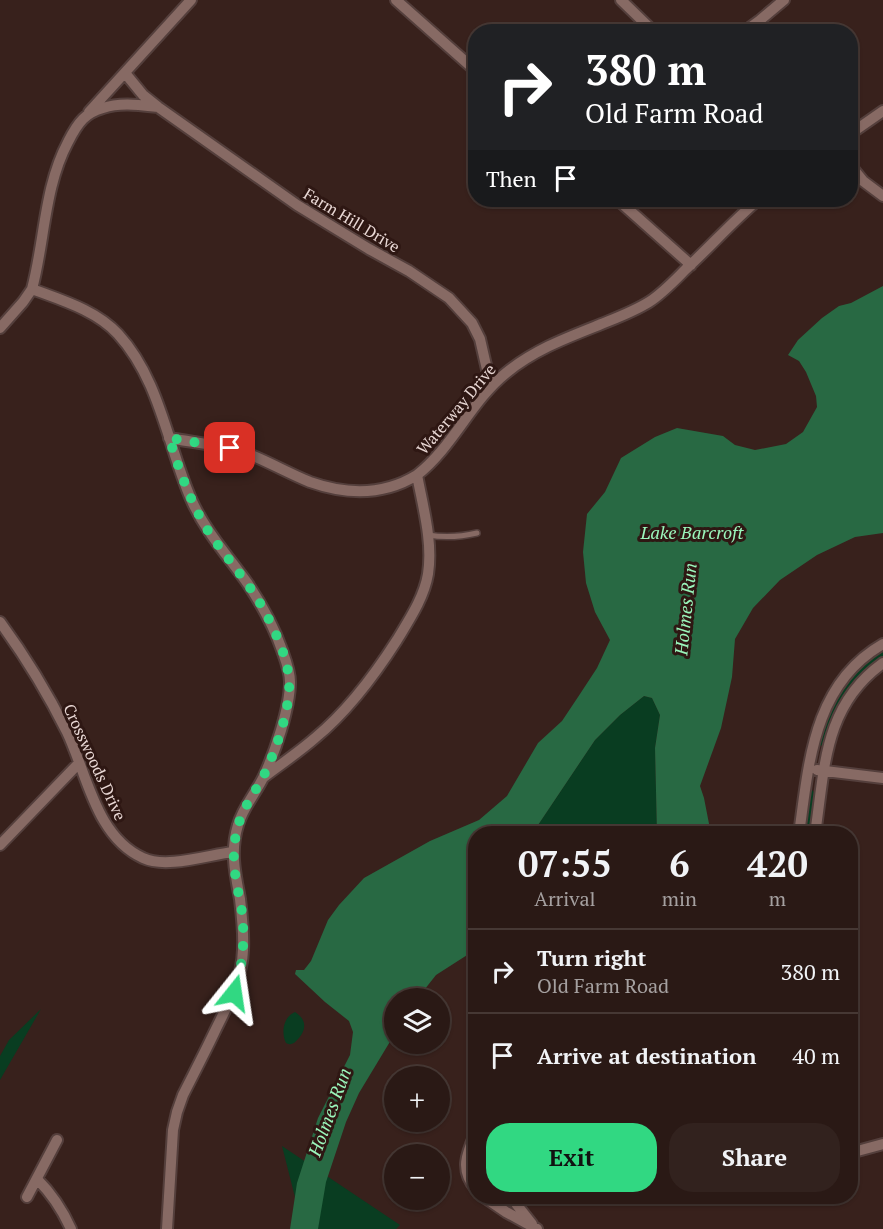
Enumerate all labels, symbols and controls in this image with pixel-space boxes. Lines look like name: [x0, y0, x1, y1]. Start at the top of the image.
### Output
text: 380 m: [585, 41, 706, 97]
icon: right: [486, 48, 564, 126]
text: Old Farm Road: [585, 95, 763, 131]
icon: arrive: [549, 162, 582, 195]
text: Then: [486, 164, 537, 193]
street label: Farm Hill Drive: [300, 183, 404, 257]
street label: Waterway Drive: [412, 359, 500, 459]
pin: [204, 422, 255, 473]
icon: arrive: [213, 431, 246, 464]
water label: Lake Barcroft: [640, 520, 744, 544]
water label: Holmes Run: [668, 562, 702, 657]
street label: Crosswoods Drive: [58, 700, 132, 824]
text: 07:55: [518, 840, 612, 887]
text: 6: [669, 840, 690, 887]
text: 420: [747, 840, 808, 887]
text: Arrival: [534, 885, 596, 912]
text: min: [662, 885, 697, 912]
text: m: [769, 885, 786, 912]
text: Turn right: [537, 943, 646, 972]
icon: right: [486, 955, 519, 988]
text: 380 m: [780, 957, 840, 986]
position arrow: [202, 961, 266, 1025]
text: Old Farm Road: [537, 972, 669, 999]
map controls: [384, 988, 450, 1210]
button: layers: [384, 988, 450, 1054]
icon: arrive: [486, 1039, 519, 1072]
text: Arrive at destination: [537, 1041, 756, 1070]
text: 40 m: [792, 1041, 840, 1070]
water label: Holmes Run: [302, 1064, 356, 1161]
button: +: [384, 1066, 450, 1132]
button: Exit: [486, 1123, 657, 1192]
button: Share: [669, 1123, 840, 1192]
button: −: [384, 1144, 450, 1210]

